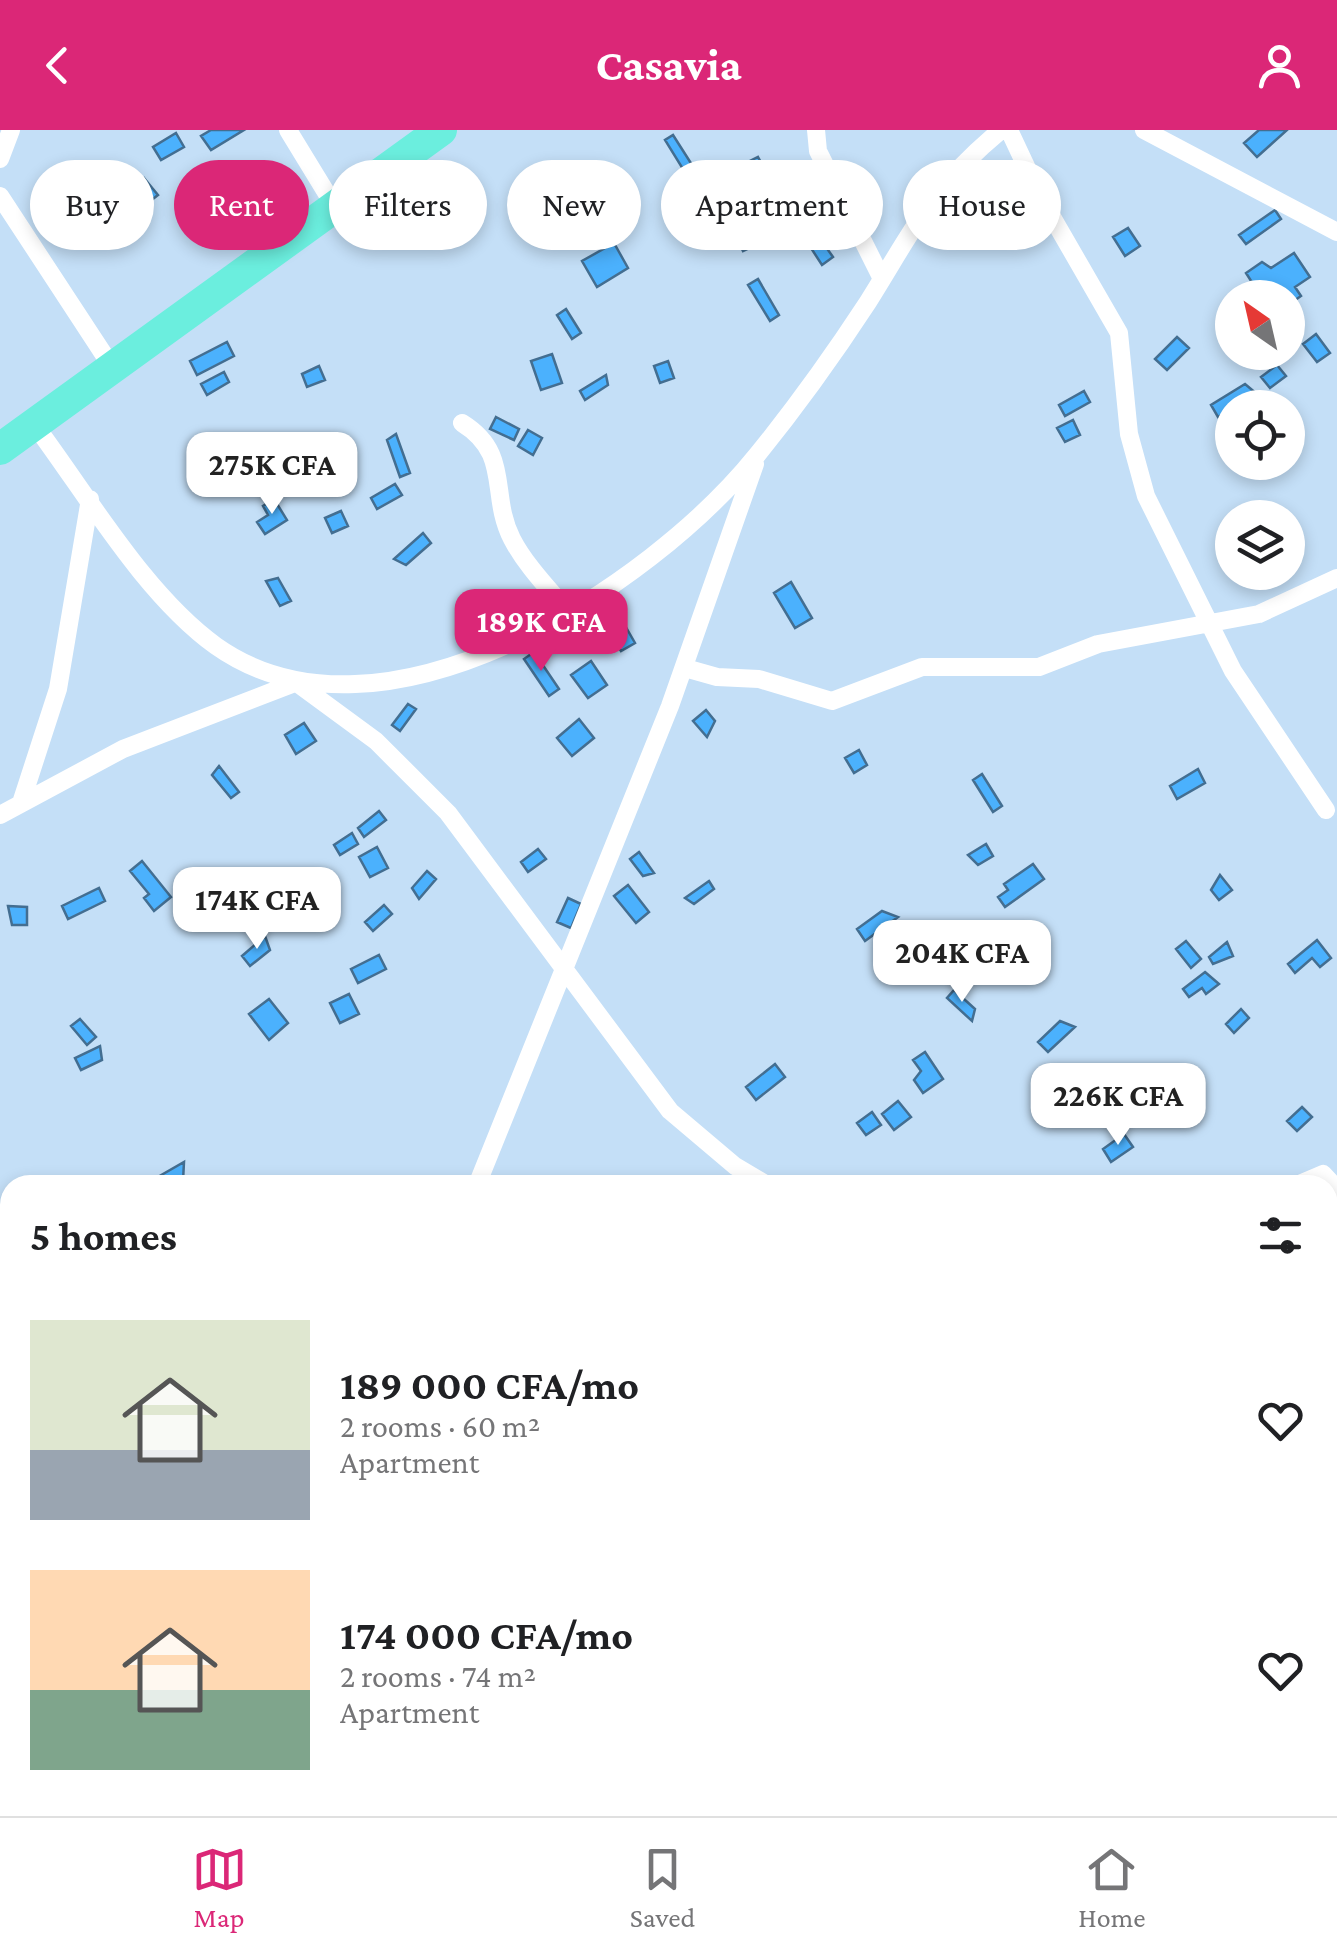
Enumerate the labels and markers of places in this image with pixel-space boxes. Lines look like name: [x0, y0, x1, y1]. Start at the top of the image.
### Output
pin: 275K CFA: [169, 432, 375, 517]
pin: 189K CFA: [438, 589, 644, 674]
pin: 174K CFA: [154, 867, 360, 952]
pin: 204K CFA: [859, 920, 1065, 1005]
pin: 226K CFA: [1015, 1063, 1221, 1148]

